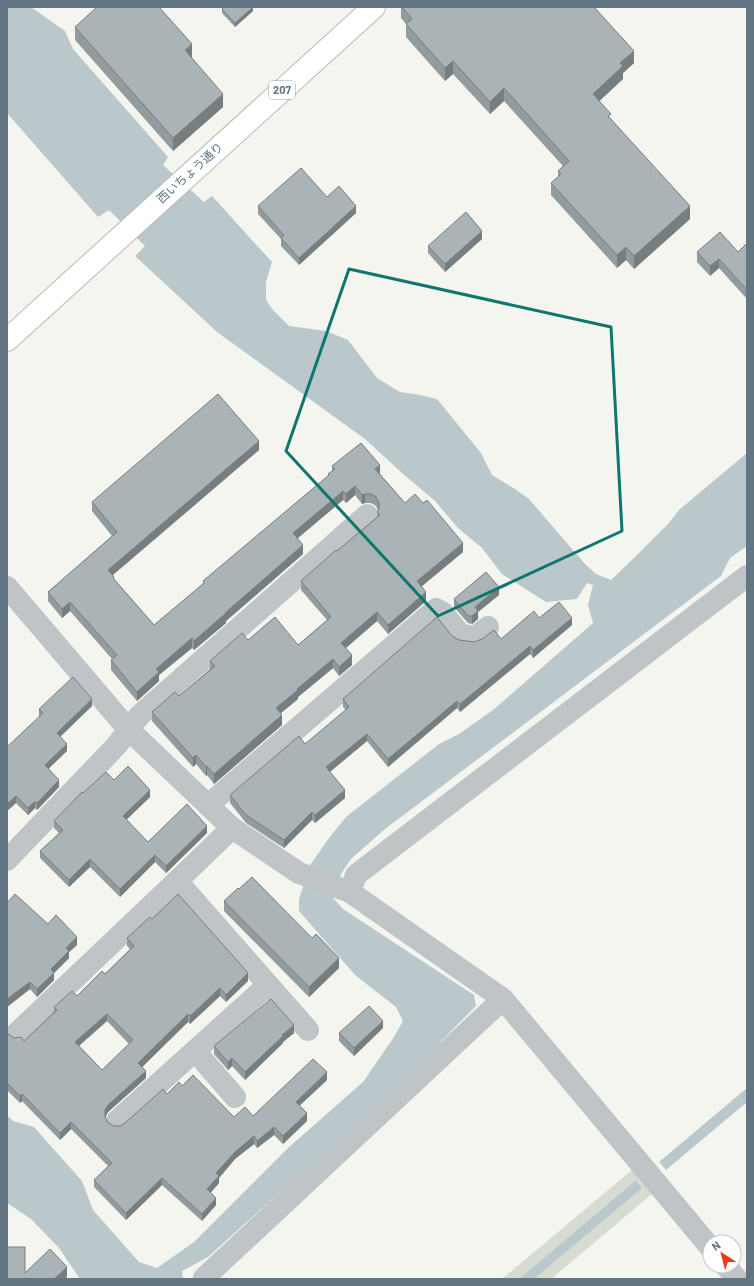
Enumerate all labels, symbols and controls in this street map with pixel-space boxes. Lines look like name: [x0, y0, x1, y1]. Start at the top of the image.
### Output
road number: 207: [269, 81, 295, 99]
street label: 西いちょう通り: [153, 139, 225, 206]
north arrow: [702, 1234, 742, 1274]
text: N: [709, 1238, 723, 1253]

